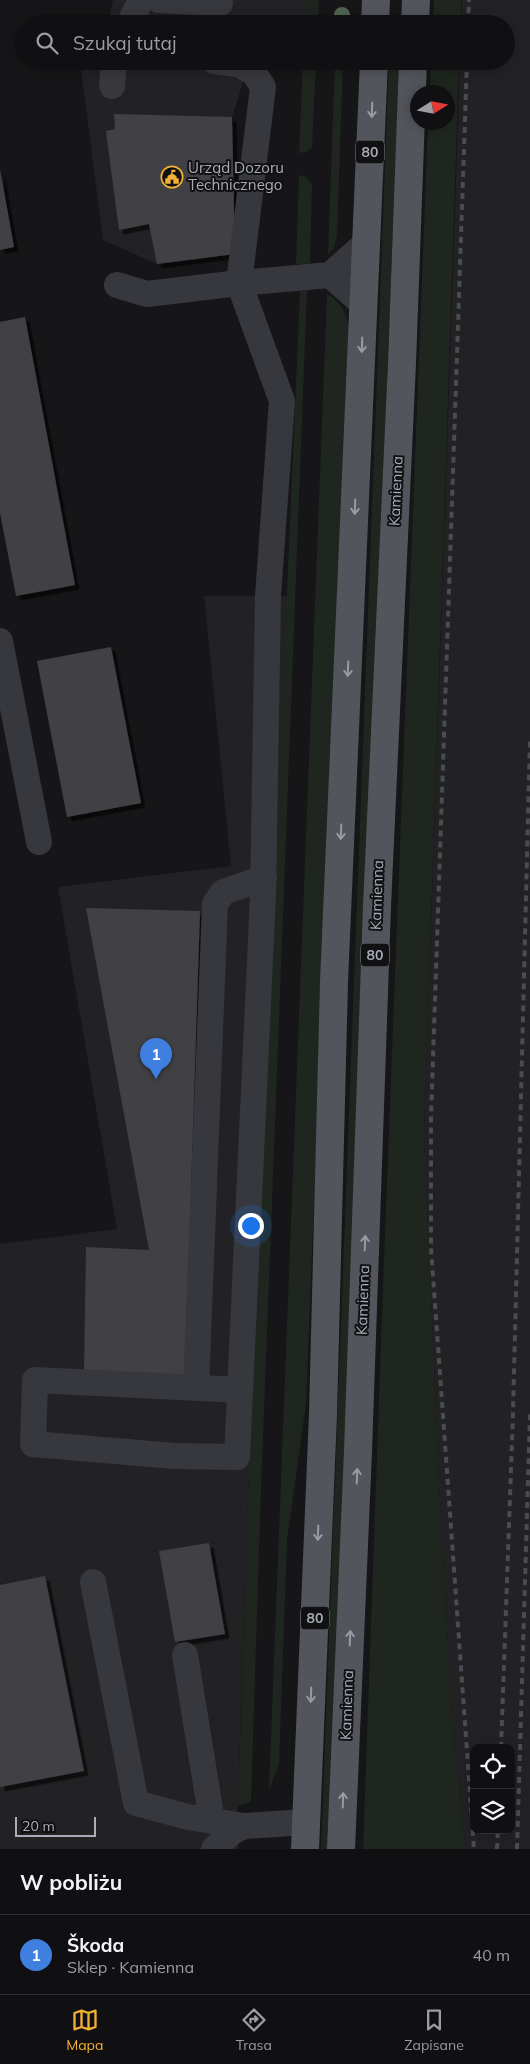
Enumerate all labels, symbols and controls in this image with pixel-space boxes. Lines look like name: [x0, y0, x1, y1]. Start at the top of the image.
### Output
search box: [15, 15, 515, 70]
icon: search: [33, 29, 61, 57]
text: Szukaj tutaj: [73, 31, 176, 55]
north arrow: [410, 85, 455, 130]
one-way arrow: [367, 102, 376, 118]
road number: 80: [356, 140, 384, 163]
place label: Urząd Dozoru Technicznego: [188, 158, 284, 194]
public building icon: Urząd Dozoru Technicznego: [160, 165, 184, 189]
one-way arrow: [357, 336, 367, 352]
street label: Kamienna: [384, 456, 407, 526]
one-way arrow: [350, 498, 360, 515]
one-way arrow: [343, 661, 353, 677]
one-way arrow: [336, 823, 346, 839]
street label: Kamienna: [366, 860, 387, 930]
road number: 80: [361, 944, 389, 966]
pin: 1: [140, 1038, 172, 1079]
your location: [238, 1213, 264, 1239]
one-way arrow: [360, 1235, 370, 1252]
street label: Kamienna: [352, 1265, 373, 1335]
one-way arrow: [352, 1468, 361, 1484]
one-way arrow: [313, 1524, 323, 1541]
road number: 80: [301, 1606, 329, 1630]
one-way arrow: [345, 1630, 354, 1646]
street label: Kamienna: [336, 1670, 357, 1740]
one-way arrow: [307, 1687, 316, 1703]
map controls: [470, 1744, 515, 1834]
button: locate: [470, 1744, 515, 1789]
button: layers: [470, 1789, 515, 1834]
one-way arrow: [338, 1793, 348, 1809]
scale bar: [15, 1814, 96, 1837]
text: 20 m: [22, 1817, 55, 1835]
text: W pobliżu: [20, 1869, 122, 1895]
text: Škoda: [67, 1933, 124, 1957]
text: 1: [31, 1945, 41, 1965]
text: 40 m: [473, 1945, 510, 1965]
text: Sklep · Kamienna: [67, 1957, 194, 1977]
tab: Mapa: [66, 2006, 103, 2054]
tab: Trasa: [236, 2006, 272, 2054]
tab: Zapisane: [404, 2006, 464, 2054]

